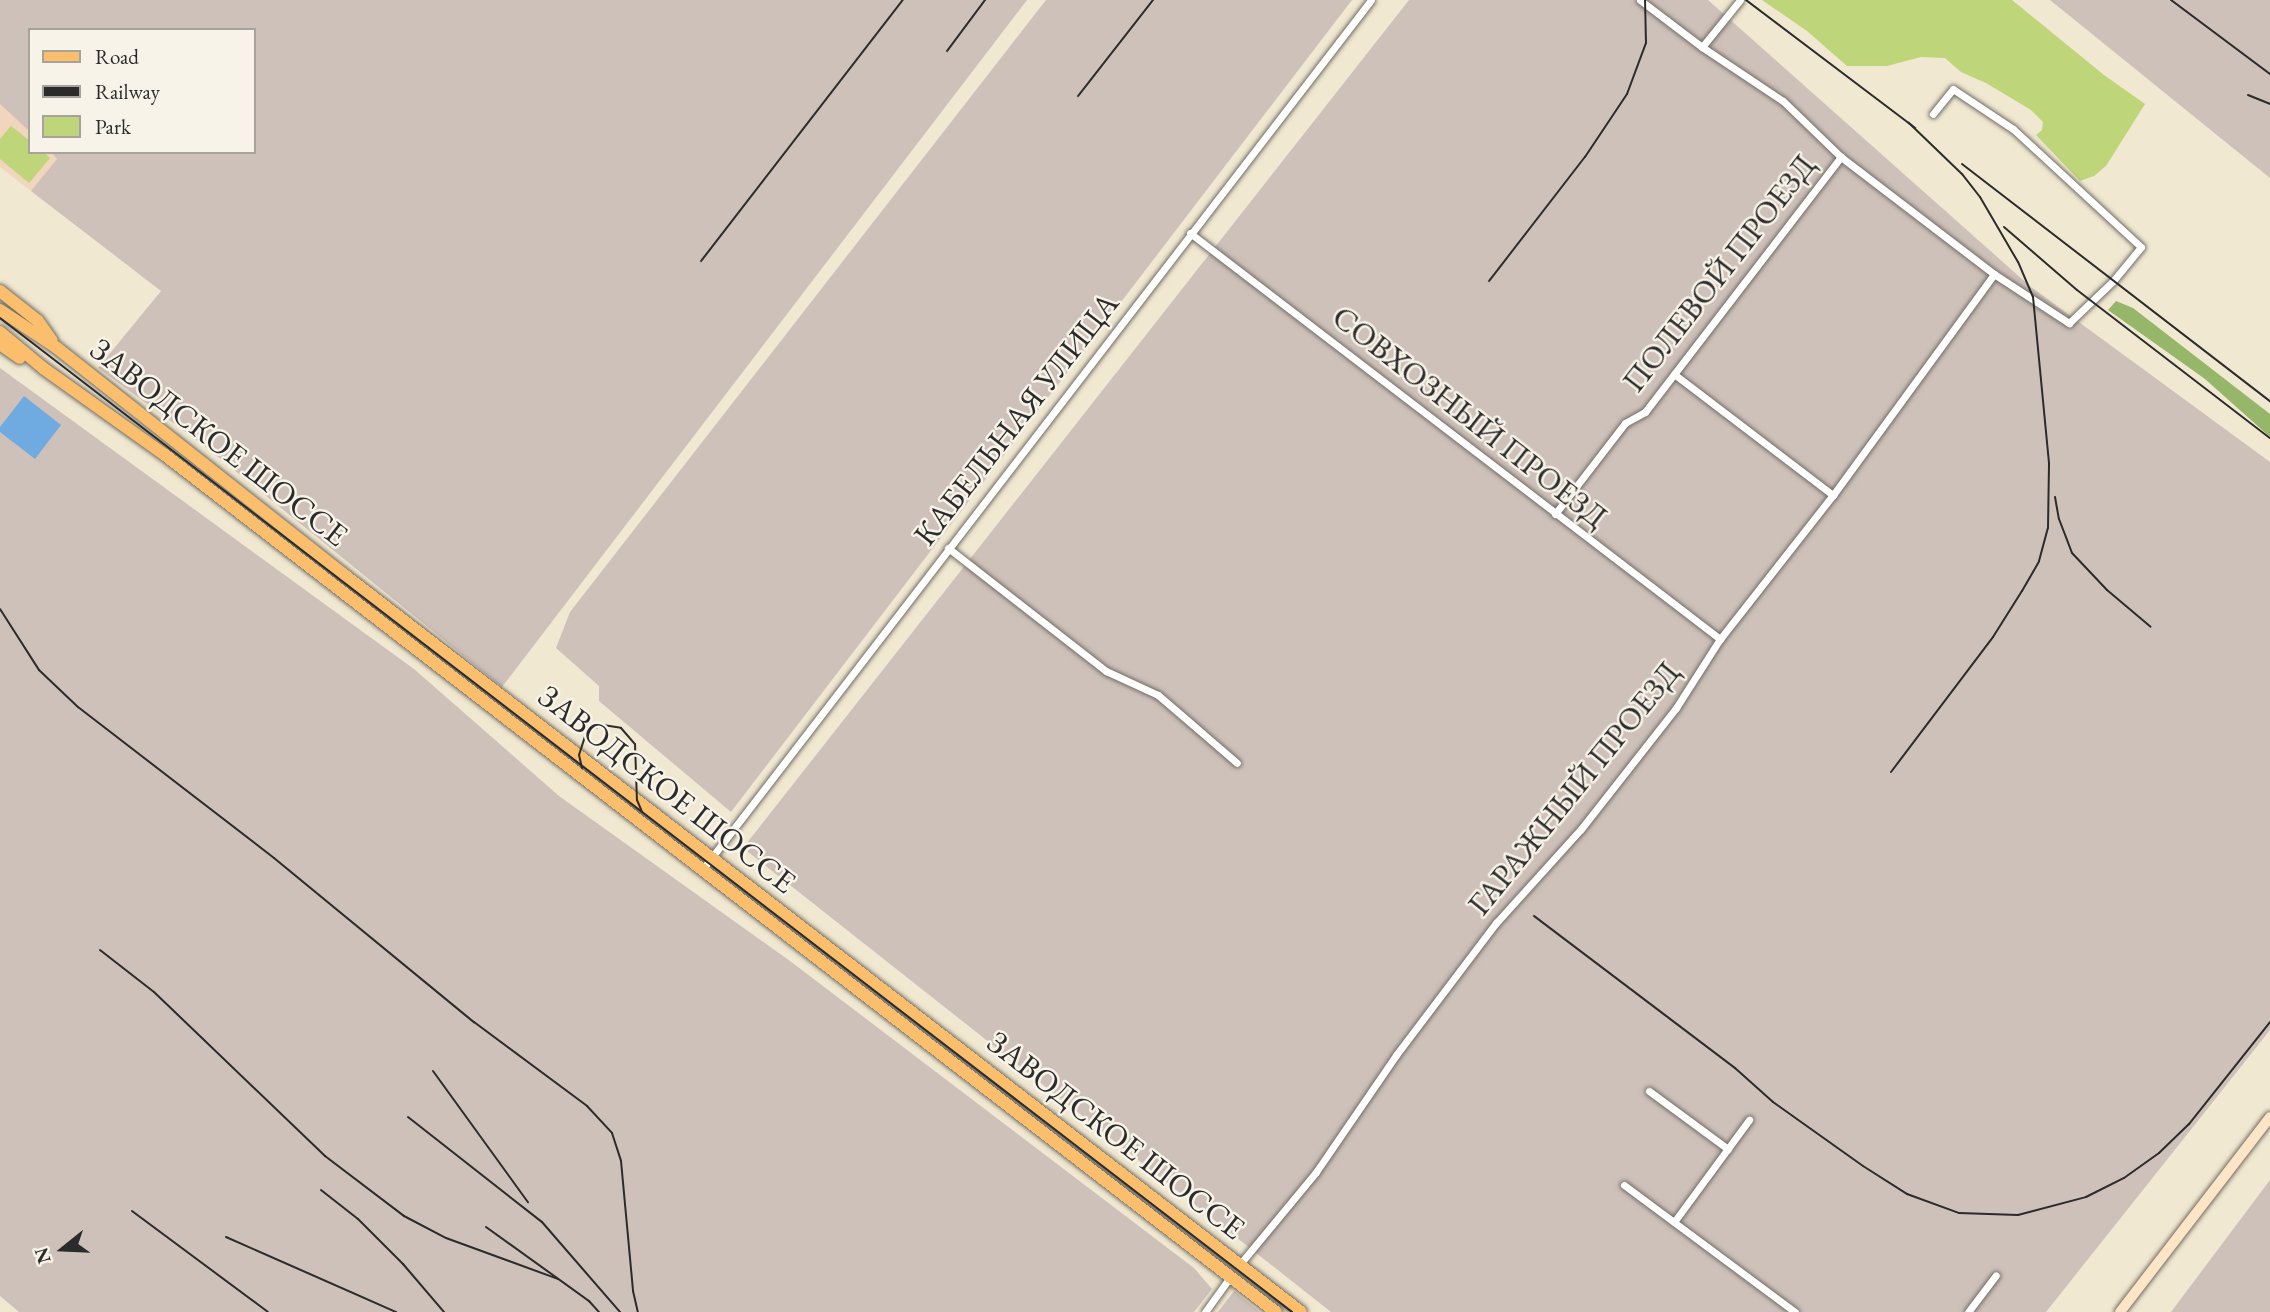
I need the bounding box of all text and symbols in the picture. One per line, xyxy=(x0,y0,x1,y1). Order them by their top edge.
legend xyxy=(28,28,256,154)
text: Road xyxy=(95,43,139,70)
text: Railway xyxy=(95,78,160,105)
text: Park xyxy=(95,113,131,140)
street label: ПОЛЕВОЙ ПРОЕЗД xyxy=(1614,146,1824,400)
street label: КАБЕЛЬНАЯ УЛИЦА xyxy=(905,285,1127,553)
street label: СОВХОЗНЫЙ ПРОЕЗД xyxy=(1325,298,1615,536)
street label: ЗАВОДСКОЕ ШОССЕ xyxy=(83,330,355,554)
street label: ГАРАЖНЫЙ ПРОЕЗД xyxy=(1460,653,1688,923)
street label: ЗАВОДСКОЕ ШОССЕ xyxy=(531,677,803,901)
street label: ЗАВОДСКОЕ ШОССЕ xyxy=(980,1023,1252,1247)
north arrow xyxy=(28,1214,98,1284)
text: N xyxy=(28,1244,57,1267)

